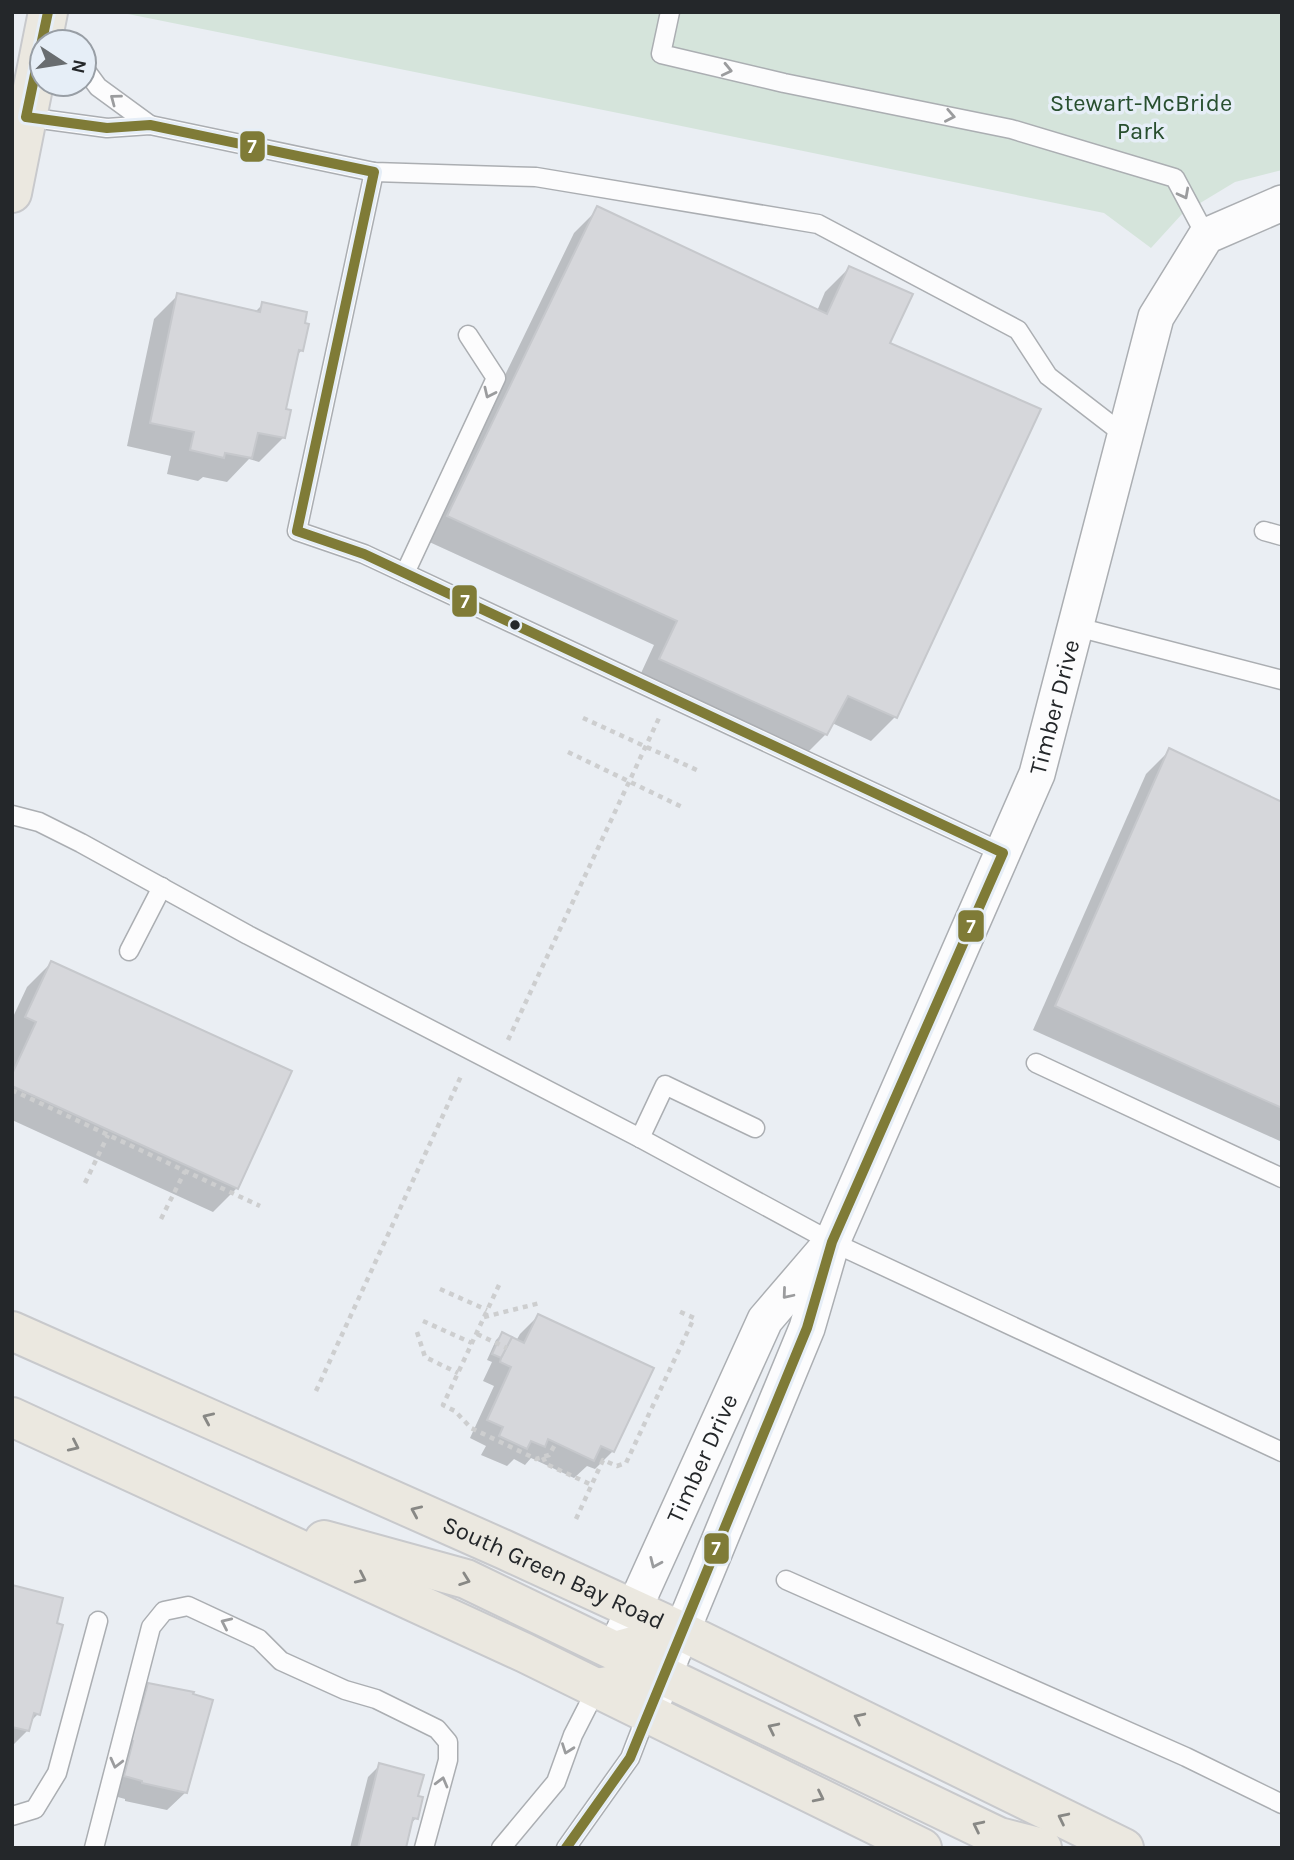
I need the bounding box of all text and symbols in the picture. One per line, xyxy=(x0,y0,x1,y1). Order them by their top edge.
north arrow xyxy=(28,28,98,98)
text: N xyxy=(66,57,91,75)
one-way arrow xyxy=(721,62,733,76)
park label: Stewart-McBride Park xyxy=(1050,89,1232,145)
one-way arrow xyxy=(110,95,122,107)
one-way arrow xyxy=(944,108,956,123)
line badge: 7 xyxy=(239,130,266,163)
text: 7 xyxy=(247,136,257,158)
one-way arrow xyxy=(1176,186,1189,199)
one-way arrow xyxy=(483,386,497,399)
line badge: 7 xyxy=(451,584,478,618)
text: 7 xyxy=(460,591,470,613)
unlabelled marker xyxy=(508,618,522,632)
street label: Timber Drive xyxy=(1023,637,1085,778)
line badge: 7 xyxy=(957,909,985,943)
text: 7 xyxy=(966,916,976,938)
one-way arrow xyxy=(783,1286,796,1299)
street label: Timber Drive xyxy=(661,1389,744,1527)
one-way arrow xyxy=(203,1412,215,1426)
one-way arrow xyxy=(67,1438,79,1452)
one-way arrow xyxy=(411,1505,423,1519)
street label: South Green Bay Road xyxy=(438,1510,669,1635)
line badge: 7 xyxy=(703,1532,730,1565)
text: 7 xyxy=(711,1538,721,1560)
one-way arrow xyxy=(649,1556,663,1569)
one-way arrow xyxy=(354,1570,367,1584)
one-way arrow xyxy=(458,1572,470,1586)
one-way arrow xyxy=(221,1618,233,1632)
one-way arrow xyxy=(854,1712,866,1726)
one-way arrow xyxy=(768,1722,780,1736)
one-way arrow xyxy=(562,1743,576,1755)
one-way arrow xyxy=(110,1757,124,1769)
one-way arrow xyxy=(434,1776,448,1788)
one-way arrow xyxy=(812,1789,824,1803)
one-way arrow xyxy=(1058,1812,1070,1826)
one-way arrow xyxy=(973,1821,985,1835)

